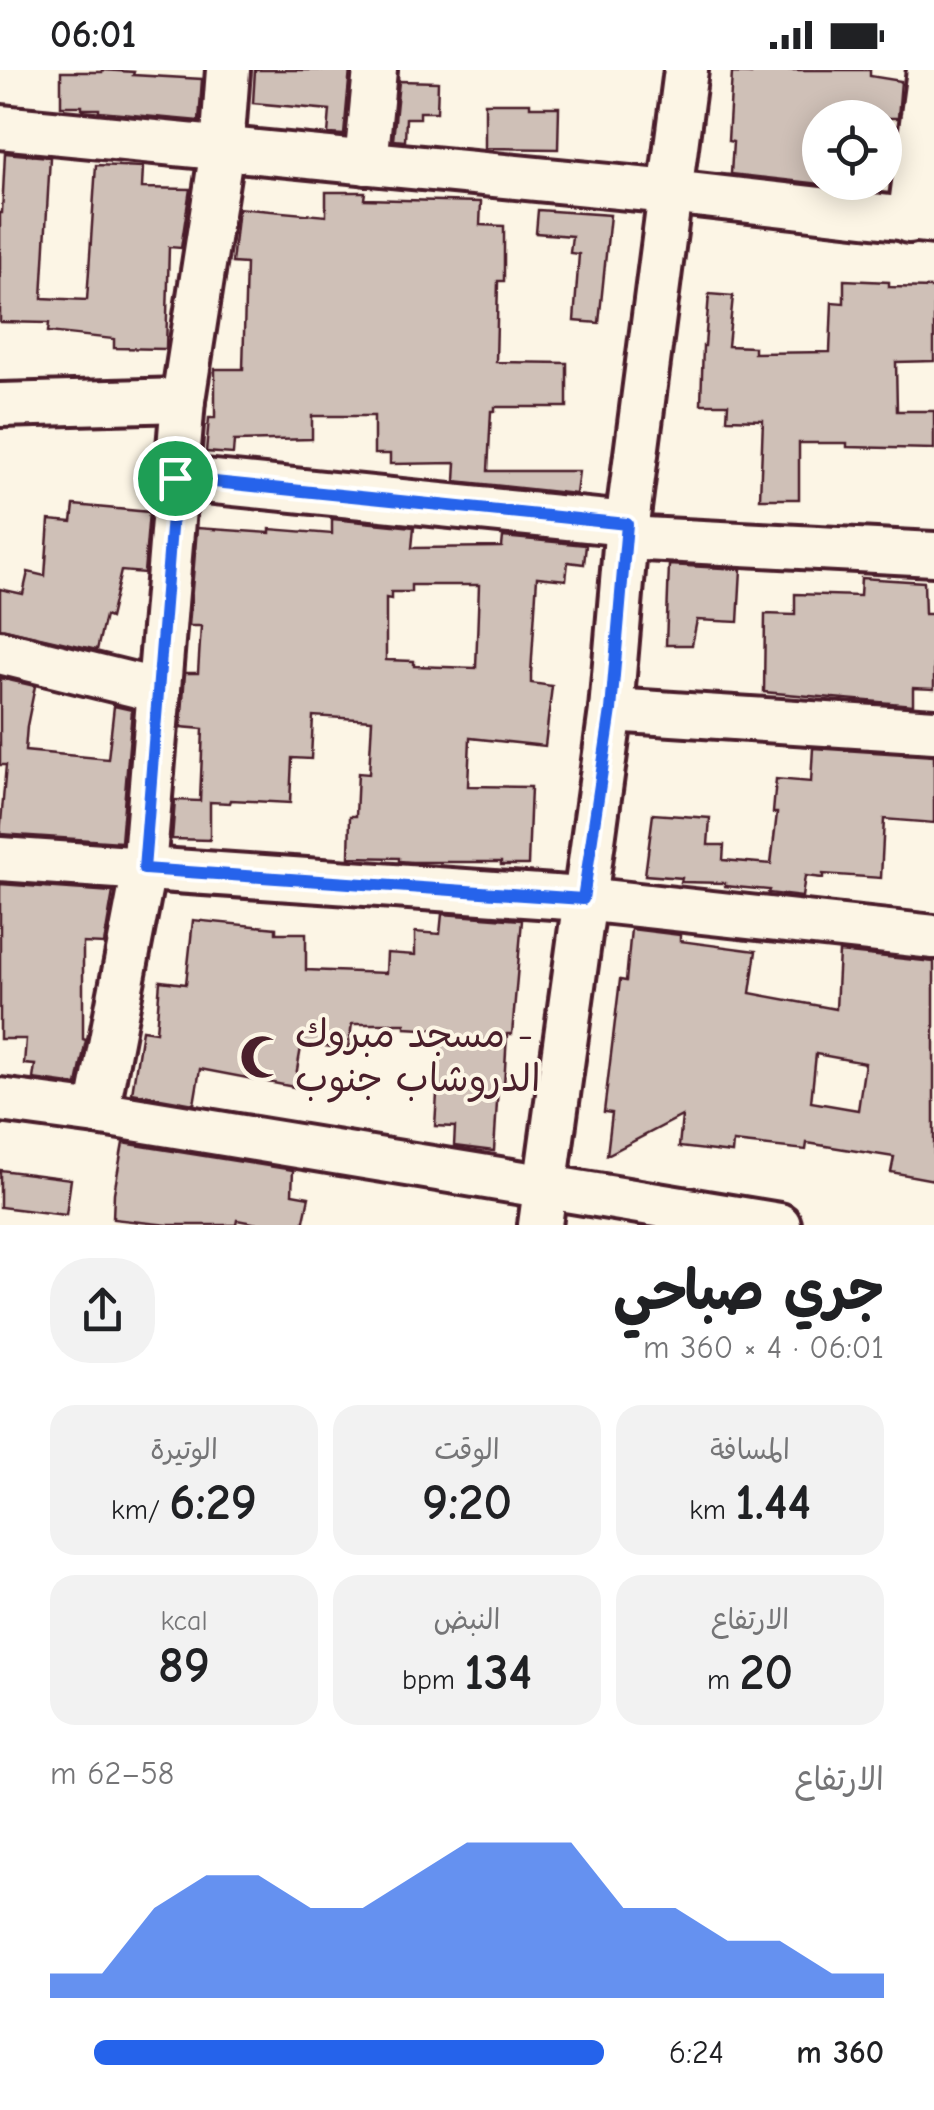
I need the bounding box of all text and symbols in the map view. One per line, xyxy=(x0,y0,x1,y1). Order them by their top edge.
text: 06:01 xyxy=(50,13,136,57)
map controls xyxy=(802,100,902,200)
button: locate xyxy=(802,100,902,200)
pin xyxy=(133,436,218,521)
icon: arrive xyxy=(148,451,203,506)
place label: مسجد مبروك - الدروشاب جنوب xyxy=(295,1013,540,1103)
mosque icon: مسجد مبروك - الدروشاب جنوب xyxy=(238,1033,286,1081)
button: share xyxy=(50,1258,155,1363)
text: جري صباحي xyxy=(613,1259,884,1323)
text: 06:01 · 4 × 360 m xyxy=(643,1329,884,1366)
text: الوتيرة xyxy=(150,1434,218,1466)
text: الوقت xyxy=(434,1434,500,1466)
text: المسافة xyxy=(710,1434,790,1466)
text: 6:29 xyxy=(169,1474,257,1532)
text: 9:20 xyxy=(422,1474,512,1532)
text: 1.44 xyxy=(735,1474,811,1532)
text: /km xyxy=(111,1494,169,1526)
text: km xyxy=(689,1494,735,1526)
text: النبض xyxy=(434,1604,500,1636)
text: الارتفاع xyxy=(711,1604,789,1636)
text: kcal xyxy=(160,1605,208,1637)
text: 89 xyxy=(158,1637,210,1695)
text: 134 xyxy=(464,1644,532,1702)
text: 20 xyxy=(740,1644,793,1702)
text: bpm xyxy=(402,1664,464,1696)
text: m xyxy=(707,1664,740,1696)
text: 58–62 m xyxy=(50,1755,174,1792)
text: الارتفاع xyxy=(794,1761,884,1798)
text: 6:24 xyxy=(669,2034,724,2071)
text: 360 m xyxy=(796,2034,884,2071)

